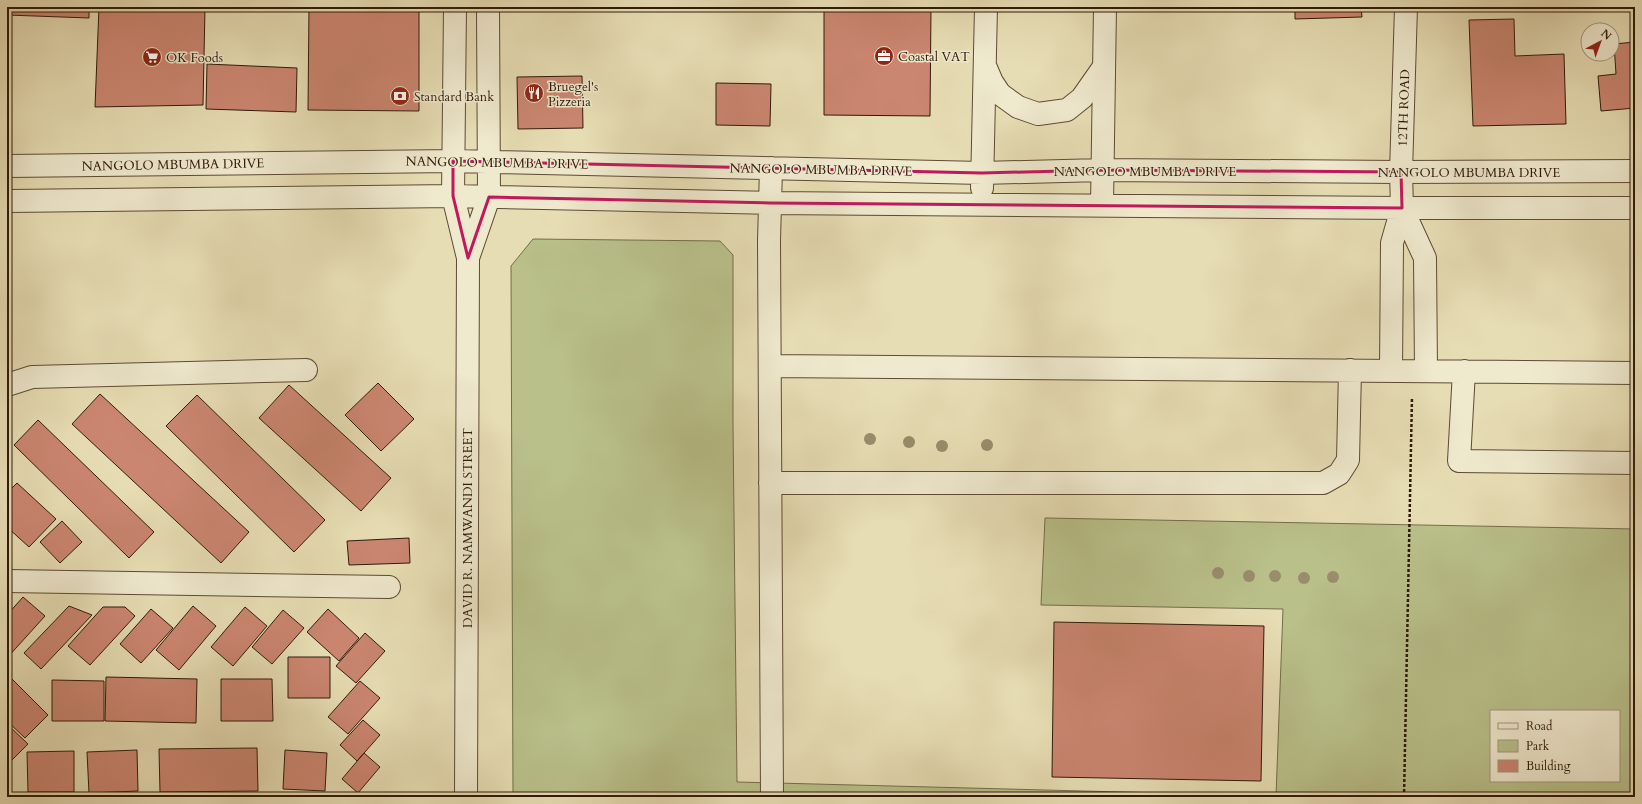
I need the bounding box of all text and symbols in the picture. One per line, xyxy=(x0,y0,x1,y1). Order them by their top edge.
north arrow xyxy=(1580,22,1620,62)
text: N xyxy=(1598,26,1615,44)
office icon: Coastal VAT xyxy=(873,45,895,67)
supermarket icon: OK Foods xyxy=(141,46,163,68)
place label: Coastal VAT xyxy=(898,48,970,66)
place label: OK Foods xyxy=(166,49,223,67)
street label: 12TH ROAD xyxy=(1394,69,1414,147)
place label: Bruegel's Pizzeria xyxy=(548,78,598,111)
restaurant icon: Bruegel's Pizzeria xyxy=(523,82,545,104)
bank icon: Standard Bank xyxy=(389,85,411,107)
place label: Standard Bank xyxy=(414,88,494,106)
street label: NANGOLO MBUMBA DRIVE xyxy=(406,152,588,174)
street label: NANGOLO MBUMBA DRIVE xyxy=(82,154,264,176)
street label: NANGOLO MBUMBA DRIVE xyxy=(730,159,912,181)
street label: NANGOLO MBUMBA DRIVE xyxy=(1054,163,1236,181)
street label: NANGOLO MBUMBA DRIVE xyxy=(1378,164,1560,182)
street label: DAVID R. NAMWANDI STREET xyxy=(459,428,477,628)
legend xyxy=(1490,710,1620,782)
text: Road xyxy=(1526,718,1553,734)
text: Park xyxy=(1526,738,1550,754)
text: Building xyxy=(1526,758,1571,774)

